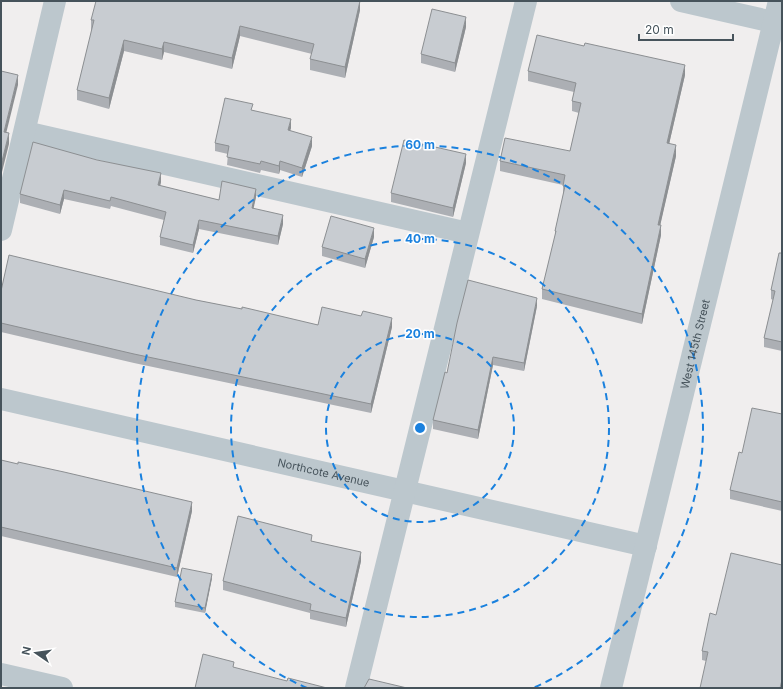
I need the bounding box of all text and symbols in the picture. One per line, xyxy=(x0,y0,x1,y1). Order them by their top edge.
scale bar xyxy=(639,16,733,42)
text: 20 m xyxy=(645,22,674,37)
text: 60 m xyxy=(405,137,435,152)
text: 40 m xyxy=(405,231,435,246)
street label: West 145th Street xyxy=(677,297,713,390)
text: 20 m xyxy=(405,326,435,341)
centre of rings xyxy=(413,421,427,435)
street label: Northcote Avenue xyxy=(276,455,371,490)
north arrow xyxy=(16,633,56,673)
text: N xyxy=(18,645,34,656)

